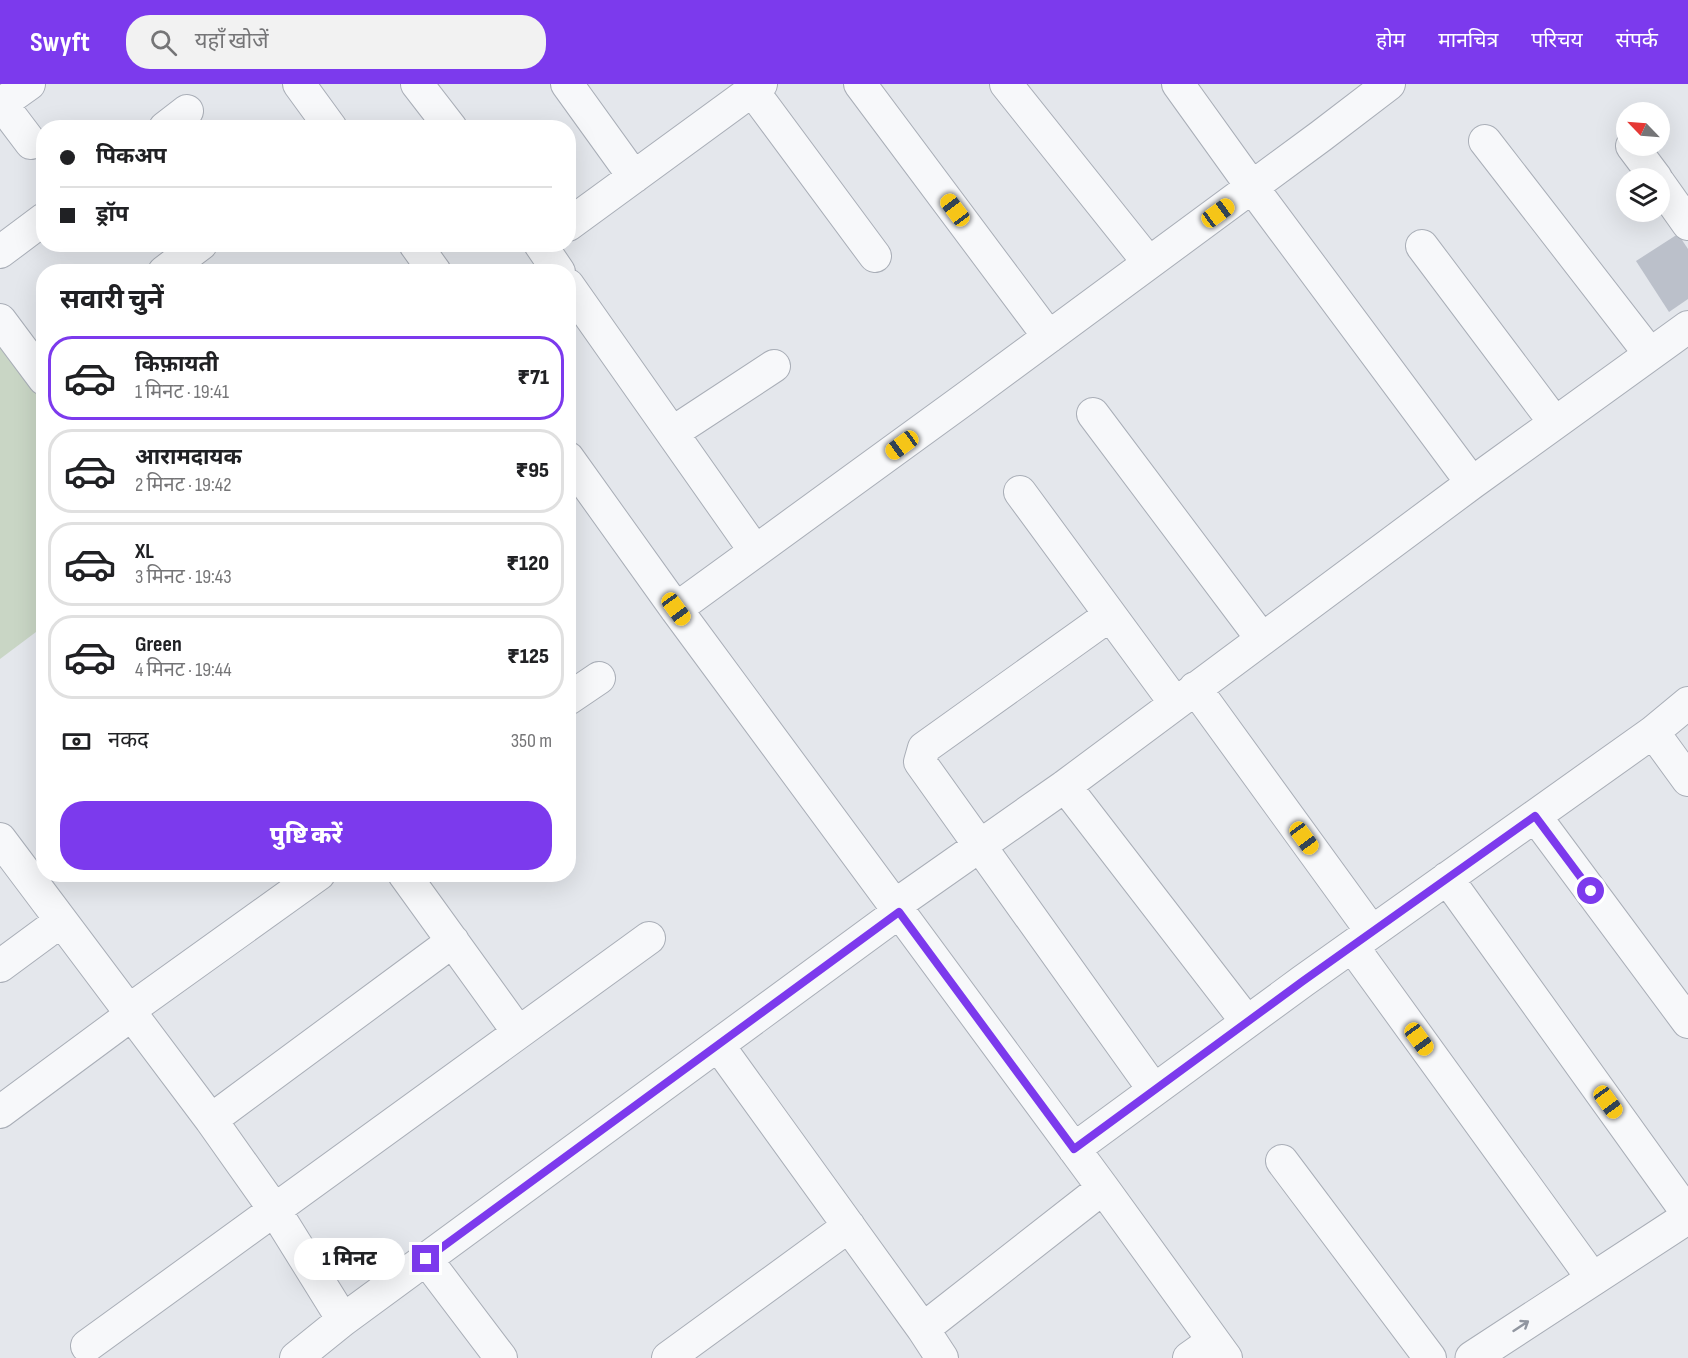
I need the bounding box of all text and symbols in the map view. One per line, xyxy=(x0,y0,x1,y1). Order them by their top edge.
search box xyxy=(126,15,546,69)
text: Swyft xyxy=(30,26,90,59)
icon: search xyxy=(147,26,180,59)
text: यहाँ खोजें xyxy=(195,28,269,55)
text: होम xyxy=(1376,28,1405,53)
text: मानचित्र xyxy=(1438,28,1498,53)
text: परिचय xyxy=(1531,28,1583,53)
text: संपर्क xyxy=(1616,28,1658,53)
north arrow xyxy=(1616,102,1670,156)
map controls xyxy=(1616,102,1670,222)
text: पिकअप xyxy=(96,143,167,170)
button: layers xyxy=(1616,168,1670,222)
car xyxy=(937,190,973,230)
car xyxy=(1198,195,1238,231)
text: ड्रॉप xyxy=(96,201,129,228)
text: सवारी चुनें xyxy=(60,284,164,316)
icon: car xyxy=(63,351,117,405)
text: किफ़ायती xyxy=(135,351,219,378)
text: ₹71 xyxy=(517,364,549,391)
text: 1 मिनट · 19:41 xyxy=(135,380,229,404)
car xyxy=(882,427,922,463)
icon: car xyxy=(63,444,117,498)
text: आरामदायक xyxy=(135,444,242,471)
text: ₹95 xyxy=(516,457,549,484)
text: 2 मिनट · 19:42 xyxy=(135,473,231,497)
icon: car xyxy=(63,537,117,591)
text: XL xyxy=(135,538,154,565)
text: ₹120 xyxy=(506,550,549,577)
text: 3 मिनट · 19:43 xyxy=(135,565,232,589)
car xyxy=(658,589,694,629)
icon: car xyxy=(63,630,117,684)
text: Green xyxy=(135,631,182,658)
text: ₹125 xyxy=(507,643,549,670)
text: 4 मिनट · 19:44 xyxy=(135,658,232,682)
icon: cash xyxy=(60,725,93,758)
text: नकद xyxy=(108,727,149,754)
text: 350 m xyxy=(511,729,552,753)
button: पुष्टि करें xyxy=(60,801,552,870)
car xyxy=(1286,818,1322,858)
route start xyxy=(1577,877,1604,904)
car xyxy=(1401,1019,1437,1059)
car xyxy=(1590,1082,1626,1122)
callout: 1 मिनट xyxy=(294,1238,405,1280)
route end xyxy=(412,1245,439,1272)
text: 1 मिनट xyxy=(322,1247,377,1271)
one-way arrow xyxy=(1512,1320,1529,1332)

